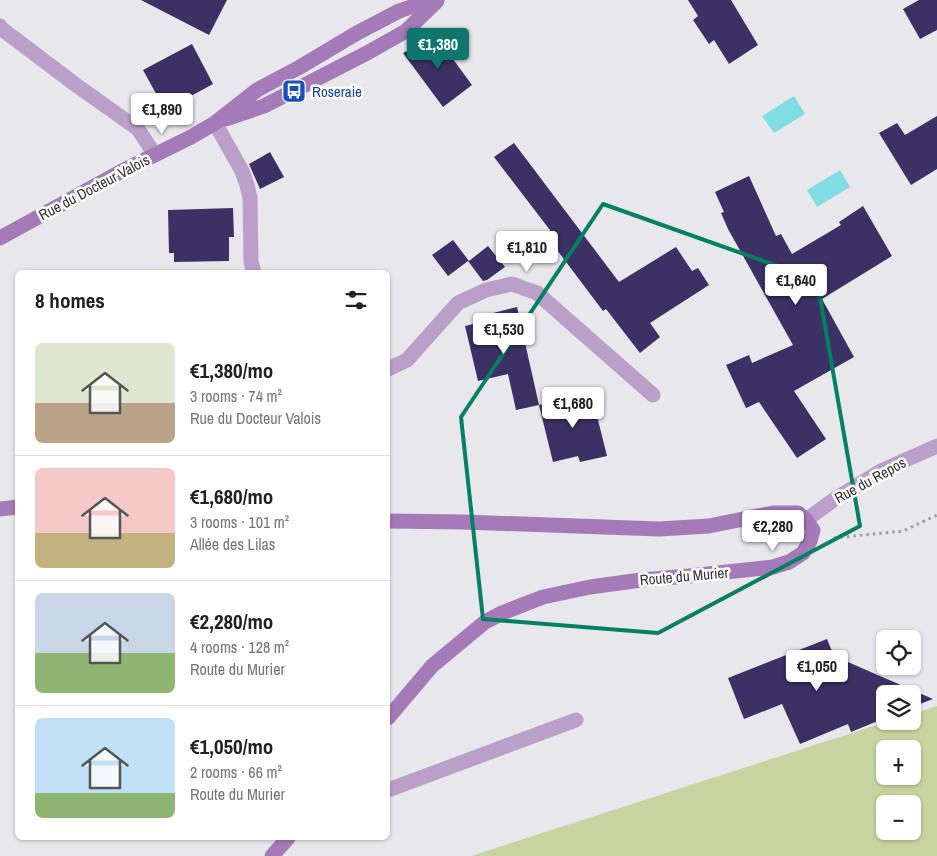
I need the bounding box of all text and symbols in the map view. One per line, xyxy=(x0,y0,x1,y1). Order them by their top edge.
pin: €1,380 xyxy=(397,28,479,70)
text: €1,380 xyxy=(418,33,458,55)
bus stop icon: Roseraie xyxy=(281,78,307,104)
place label: Roseraie xyxy=(312,81,362,102)
pin: €1,890 xyxy=(121,92,203,135)
text: €1,890 xyxy=(142,98,182,120)
street label: Rue du Docteur Valois xyxy=(35,149,153,225)
pin: €1,810 xyxy=(486,230,568,273)
text: €1,810 xyxy=(507,236,547,258)
pin: €1,640 xyxy=(755,264,837,306)
text: €1,640 xyxy=(776,269,816,291)
text: 8 homes xyxy=(35,286,105,315)
icon: filters xyxy=(342,286,370,314)
pin: €1,530 xyxy=(463,312,545,355)
text: €1,530 xyxy=(484,318,524,340)
text: €1,380/mo xyxy=(190,356,273,385)
icon: home xyxy=(75,363,135,423)
text: 3 rooms · 74 m² xyxy=(190,385,282,407)
pin: €1,680 xyxy=(532,386,614,429)
text: €1,680 xyxy=(553,392,593,414)
text: Rue du Docteur Valois xyxy=(190,407,321,429)
street label: Rue du Repos xyxy=(831,452,909,508)
text: €1,680/mo xyxy=(190,482,273,511)
icon: home xyxy=(75,488,135,548)
pin: €2,280 xyxy=(732,510,814,552)
text: 3 rooms · 101 m² xyxy=(190,511,289,533)
text: €2,280 xyxy=(753,515,793,537)
text: Allée des Lilas xyxy=(190,533,275,555)
street label: Route du Murier xyxy=(639,562,729,590)
text: €2,280/mo xyxy=(190,607,273,636)
icon: home xyxy=(75,613,135,673)
map controls xyxy=(876,630,921,840)
button: locate xyxy=(876,630,921,675)
text: 4 rooms · 128 m² xyxy=(190,636,289,658)
pin: €1,050 xyxy=(776,650,858,692)
text: €1,050 xyxy=(797,655,837,677)
text: Route du Murier xyxy=(190,658,285,680)
button: layers xyxy=(876,685,921,730)
text: €1,050/mo xyxy=(190,732,273,761)
icon: home xyxy=(75,738,135,798)
button: + xyxy=(876,740,921,785)
text: 2 rooms · 66 m² xyxy=(190,761,282,783)
text: Route du Murier xyxy=(190,783,285,805)
button: − xyxy=(876,795,921,840)

